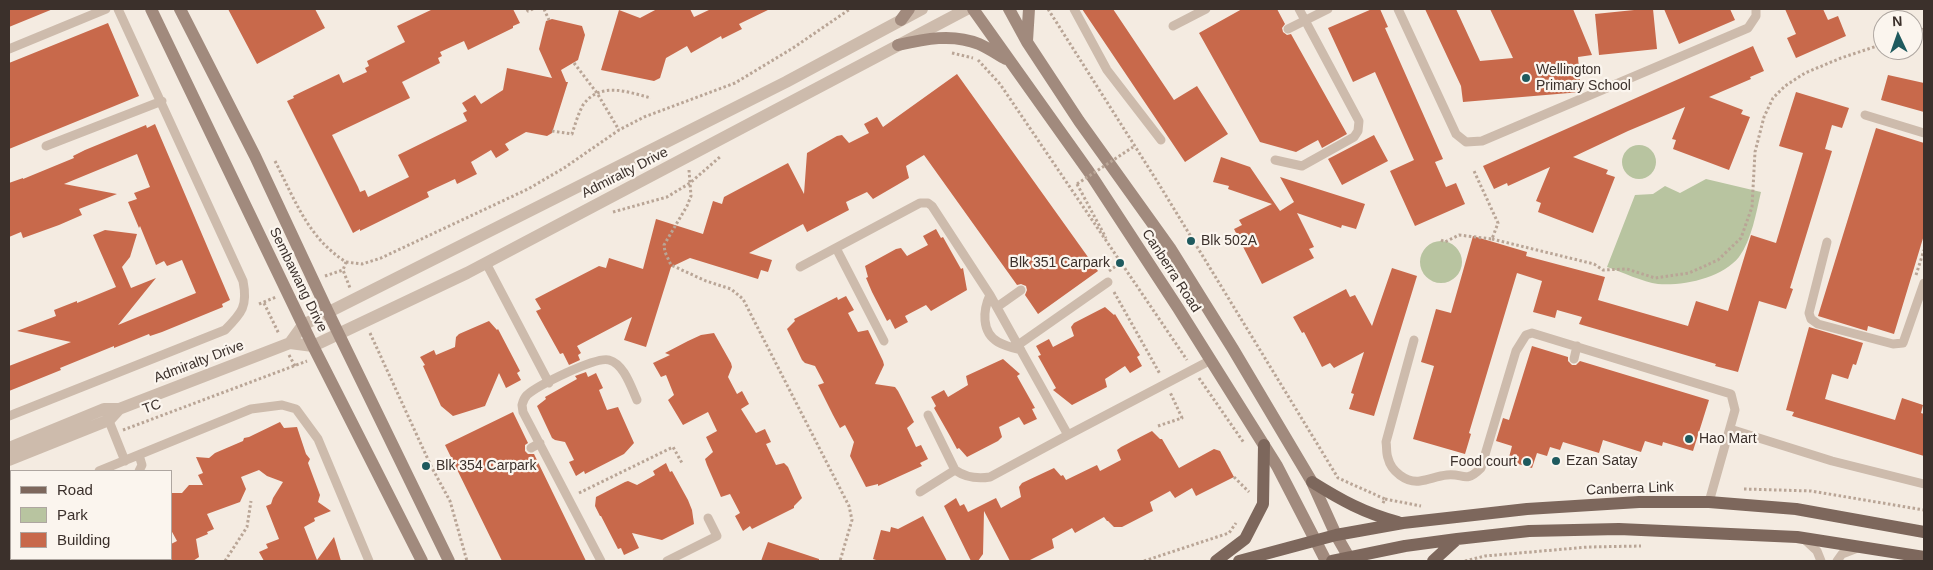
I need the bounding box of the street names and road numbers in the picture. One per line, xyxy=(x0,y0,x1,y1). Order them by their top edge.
street label: Admiralty Drive xyxy=(579,144,671,202)
street label: Sembawang Drive xyxy=(265,225,331,335)
street label: Canberra Road xyxy=(1138,226,1204,316)
street label: Admiralty Drive xyxy=(152,337,246,387)
street label: TC xyxy=(140,396,164,418)
street label: Canberra Link xyxy=(1586,479,1674,499)

